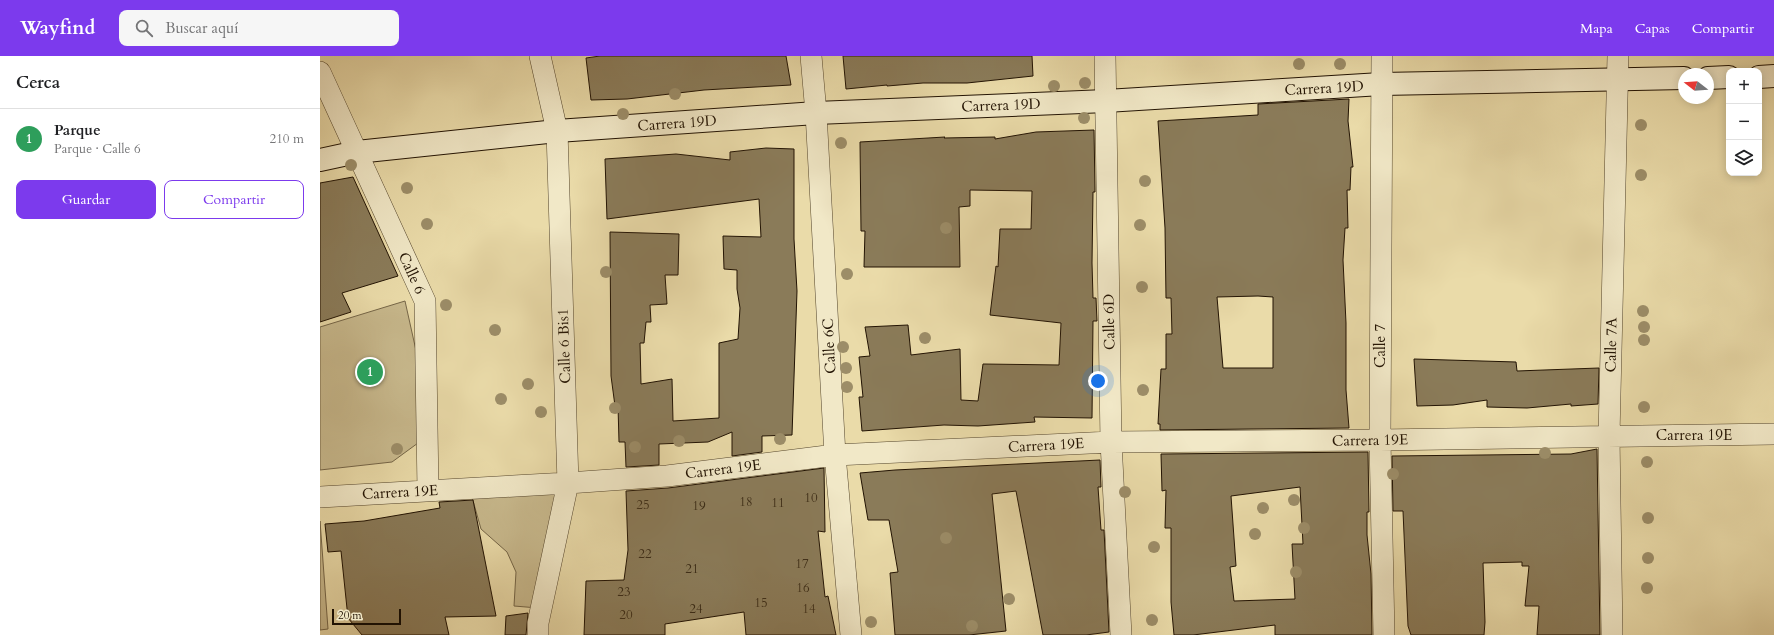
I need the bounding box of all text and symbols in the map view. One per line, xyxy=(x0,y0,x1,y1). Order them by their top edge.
search box xyxy=(119,10,399,46)
text: Wayfind xyxy=(20,15,95,41)
icon: search xyxy=(133,17,155,39)
text: Buscar aquí xyxy=(165,18,238,38)
text: Mapa xyxy=(1580,19,1613,38)
text: Capas xyxy=(1635,19,1670,38)
text: Compartir xyxy=(1692,19,1754,38)
north arrow xyxy=(1678,68,1714,104)
map controls xyxy=(1726,68,1762,176)
button: + xyxy=(1726,68,1762,104)
text: Cerca xyxy=(16,71,60,94)
street label: Carrera 19D xyxy=(1284,76,1364,100)
street label: Carrera 19D xyxy=(961,94,1041,116)
button: − xyxy=(1726,104,1762,140)
street label: Carrera 19D xyxy=(637,110,717,136)
text: Parque xyxy=(54,120,101,140)
text: 1 xyxy=(26,130,32,148)
text: 210 m xyxy=(270,130,304,148)
text: Parque · Calle 6 xyxy=(54,140,141,158)
button: layers xyxy=(1726,140,1762,176)
button: Guardar xyxy=(16,180,156,219)
button: Compartir xyxy=(164,180,304,219)
street label: Calle 6 xyxy=(394,249,431,297)
street label: Calle 6D xyxy=(1099,294,1119,350)
street label: Calle 6 Bis1 xyxy=(553,308,575,384)
street label: Calle 7A xyxy=(1601,317,1621,373)
street label: Calle 6C xyxy=(818,318,840,374)
street label: Calle 7 xyxy=(1370,324,1390,368)
pin: 1 xyxy=(357,357,383,387)
your location xyxy=(1088,371,1108,391)
street label: Carrera 19E xyxy=(1656,425,1732,445)
street label: Carrera 19E xyxy=(1332,429,1408,451)
street label: Carrera 19E xyxy=(1007,433,1085,457)
street label: Carrera 19E xyxy=(684,454,762,484)
street label: Carrera 19E xyxy=(361,480,439,504)
house number: 10 xyxy=(804,489,818,507)
house number: 18 xyxy=(739,493,753,511)
house number: 11 xyxy=(771,494,785,512)
house number: 25 xyxy=(636,496,650,514)
house number: 19 xyxy=(692,497,706,515)
house number: 22 xyxy=(638,545,652,563)
house number: 17 xyxy=(795,555,809,573)
house number: 21 xyxy=(685,560,699,578)
house number: 16 xyxy=(796,579,810,597)
house number: 23 xyxy=(617,583,631,601)
house number: 15 xyxy=(754,594,768,612)
house number: 24 xyxy=(689,600,703,618)
house number: 14 xyxy=(802,600,816,618)
house number: 20 xyxy=(619,606,633,624)
scale bar xyxy=(332,607,401,626)
text: 20 m xyxy=(338,608,362,623)

